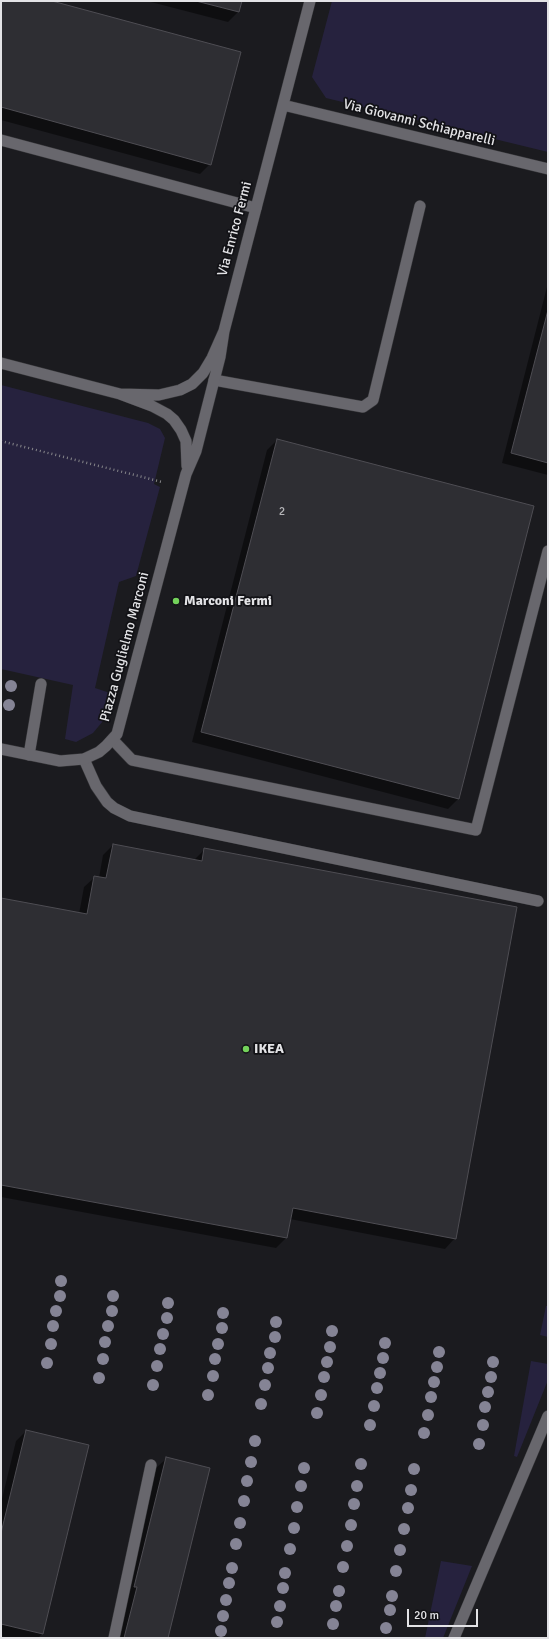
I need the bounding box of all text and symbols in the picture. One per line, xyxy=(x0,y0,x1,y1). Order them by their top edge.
street label: Via Giovanni Schiapparelli xyxy=(341,96,497,150)
street label: Via Enrico Fermi xyxy=(214,180,256,278)
house number: 2 xyxy=(279,505,285,519)
street label: Piazza Guglielmo Marconi xyxy=(97,570,153,724)
place label: Marconi Fermi xyxy=(184,593,272,609)
marker: Marconi Fermi xyxy=(171,596,181,606)
place label: IKEA xyxy=(254,1041,284,1057)
marker: IKEA xyxy=(241,1044,251,1054)
scale bar xyxy=(409,1601,480,1627)
text: 20 m xyxy=(414,1608,439,1623)

